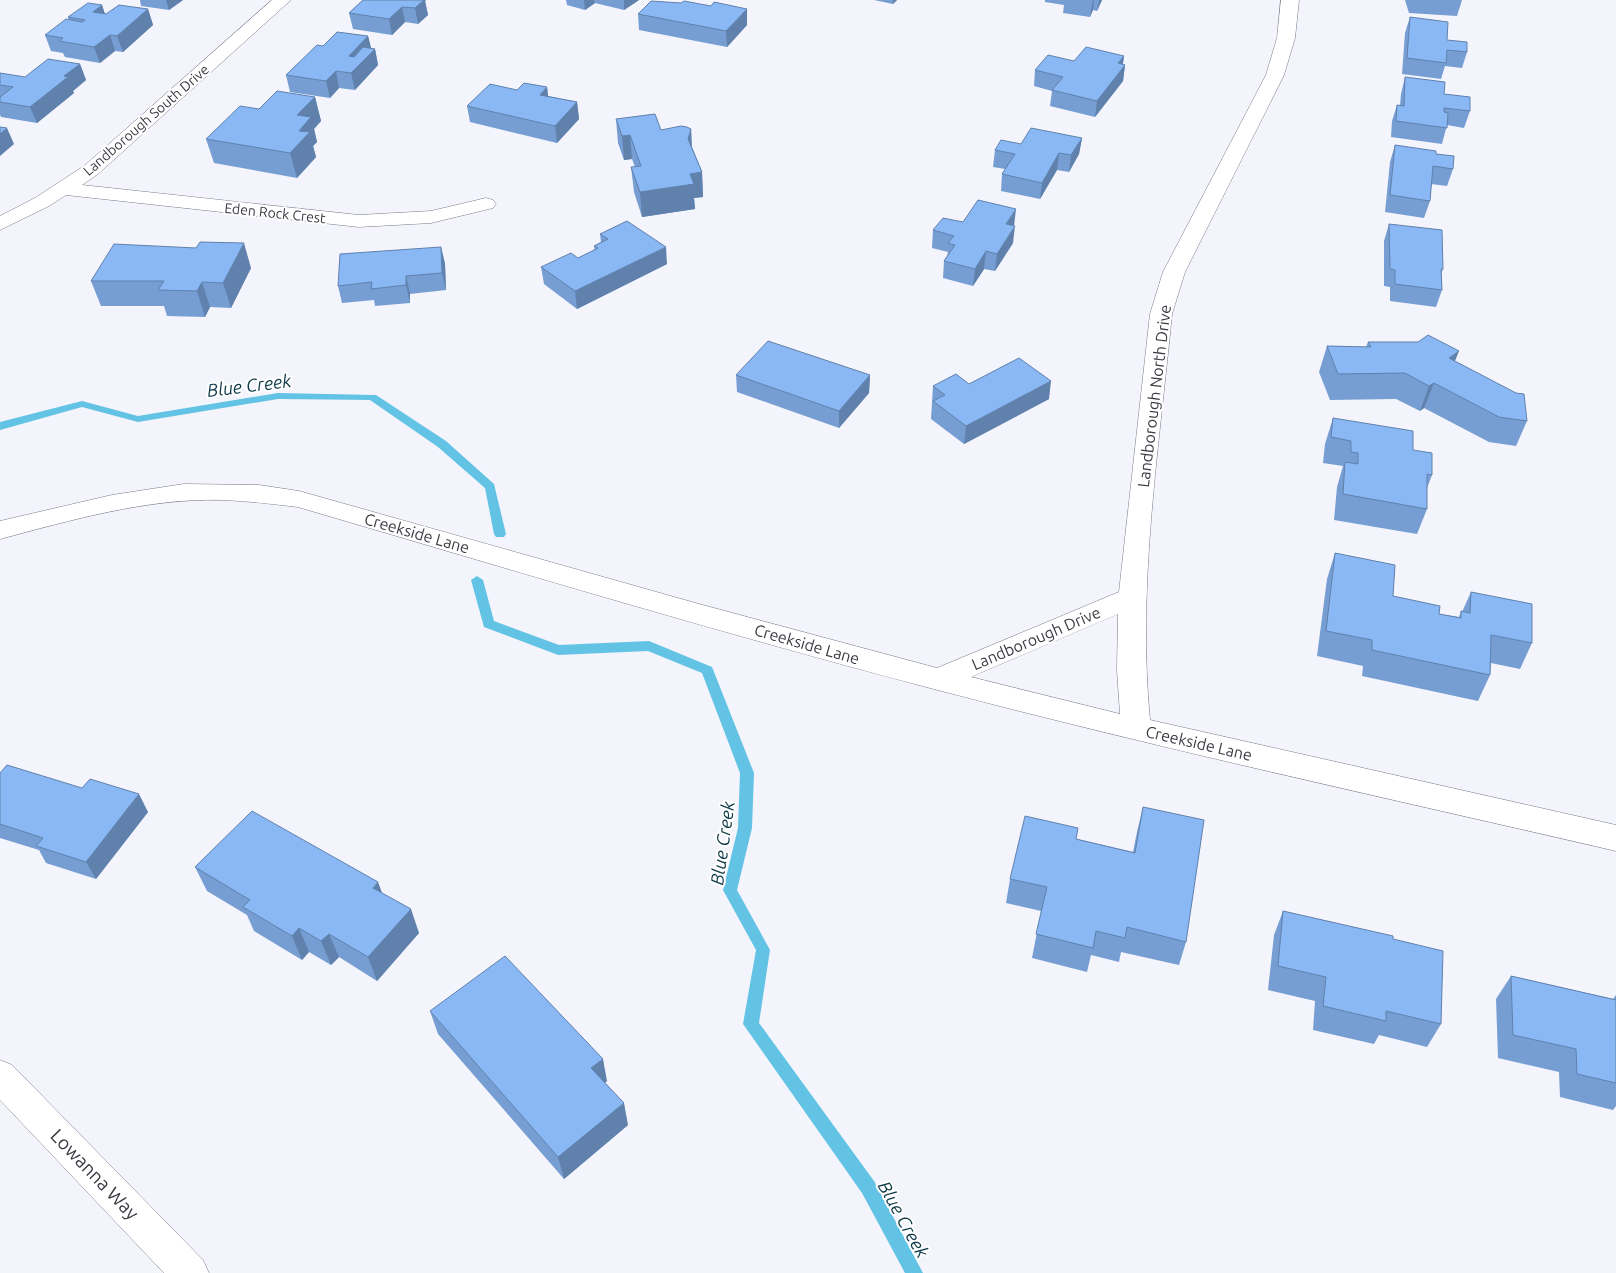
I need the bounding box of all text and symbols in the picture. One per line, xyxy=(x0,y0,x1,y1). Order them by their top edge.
street label: Landborough South Drive xyxy=(80,61,212,179)
street label: Eden Rock Crest xyxy=(224,200,327,226)
street label: Landborough North Drive xyxy=(1134,304,1174,488)
water label: Blue Creek xyxy=(206,370,293,400)
street label: Creekside Lane xyxy=(362,509,472,557)
street label: Landborough Drive xyxy=(969,603,1103,673)
street label: Creekside Lane xyxy=(752,620,862,668)
street label: Creekside Lane xyxy=(1144,722,1254,764)
water label: Blue Creek xyxy=(706,799,738,886)
street label: Lowanna Way xyxy=(46,1124,144,1224)
water label: Blue Creek xyxy=(875,1177,934,1262)

